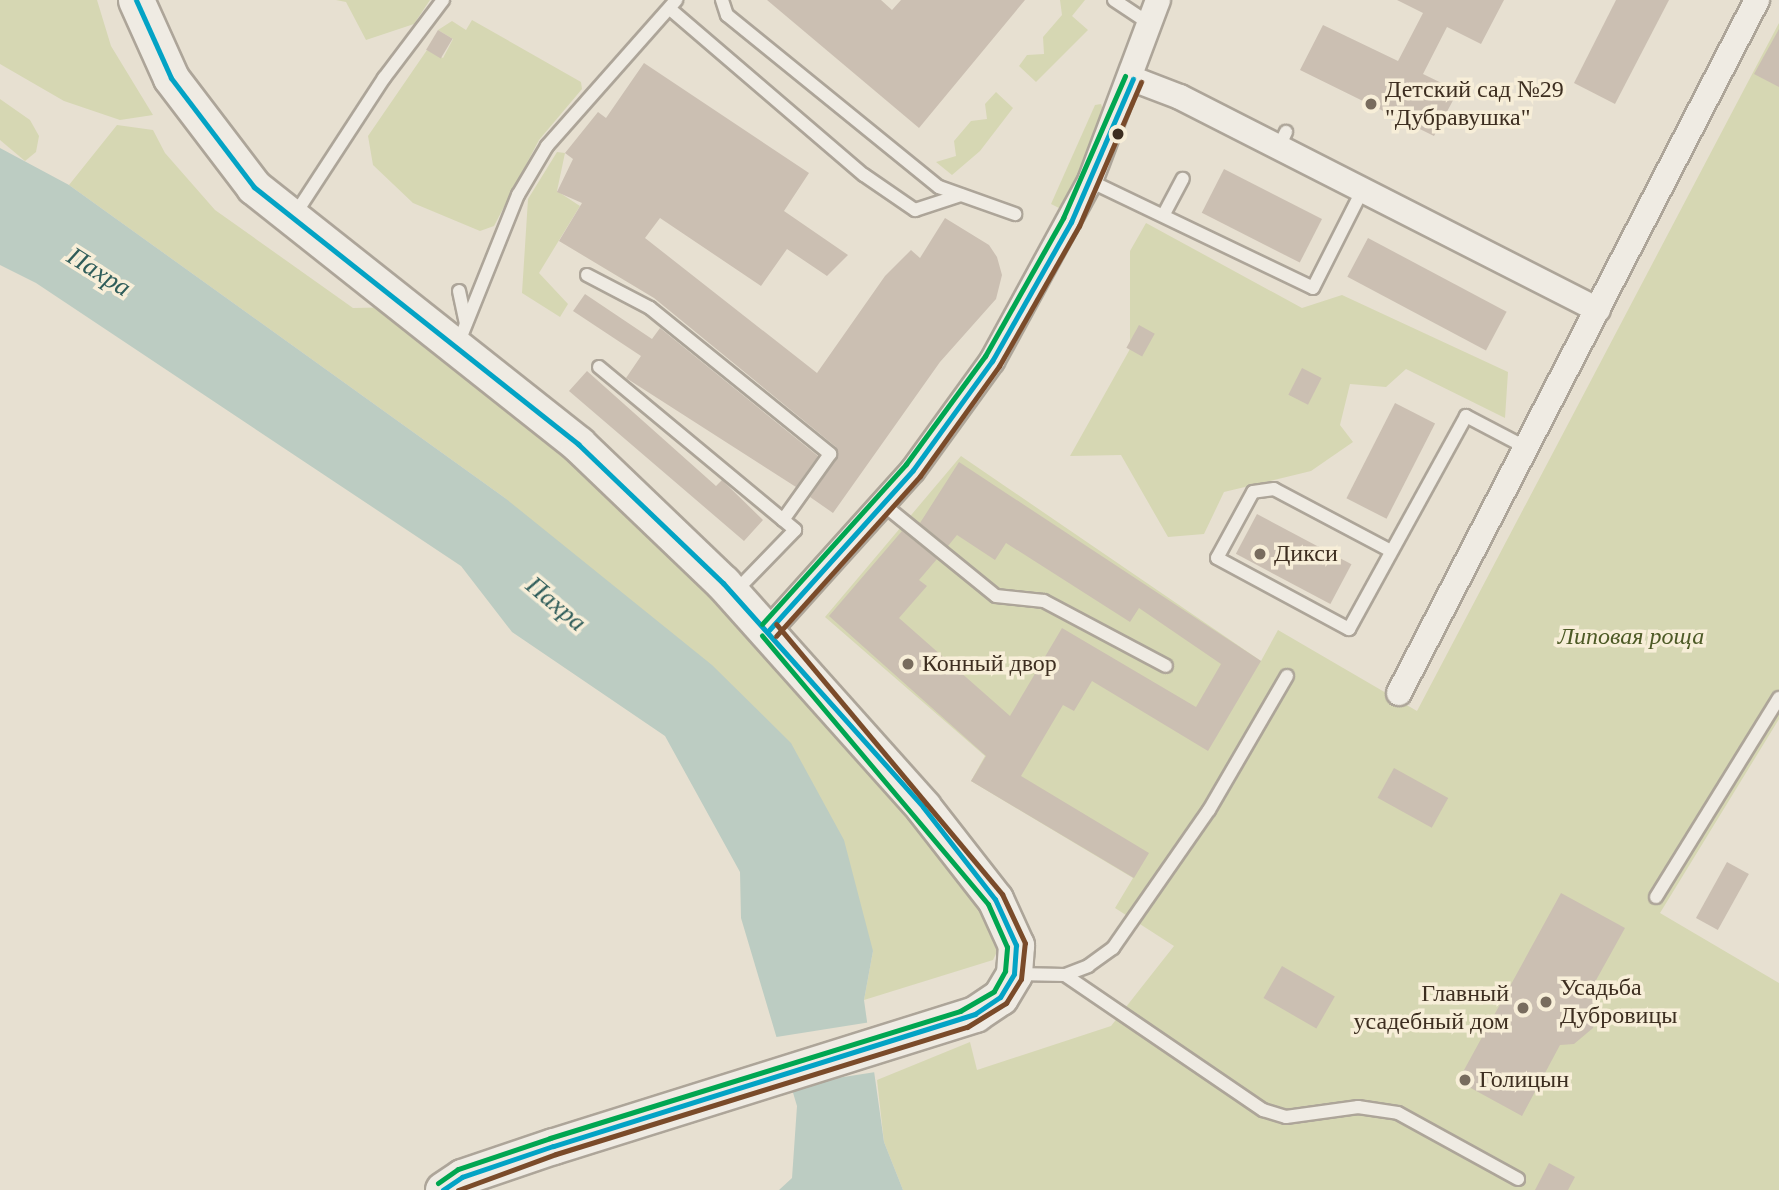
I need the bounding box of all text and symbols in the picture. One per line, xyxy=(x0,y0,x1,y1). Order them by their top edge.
place label: Детский сад №29 "Дубравушка" xyxy=(1385,76,1564,132)
marker: Детский сад №29 "Дубравушка" xyxy=(1363,96,1379,112)
unlabelled marker xyxy=(1111,127,1125,141)
water label: Пахра xyxy=(61,240,137,304)
place label: Дикси xyxy=(1274,540,1338,568)
marker: Дикси xyxy=(1252,546,1268,562)
water label: Пахра xyxy=(519,570,593,638)
park label: Липовая роща xyxy=(1558,623,1704,651)
place label: Конный двор xyxy=(922,650,1057,678)
marker: Конный двор xyxy=(900,656,916,672)
place label: Усадьба Дубровицы xyxy=(1560,974,1677,1030)
place label: Главный усадебный дом xyxy=(1354,980,1509,1036)
marker: Усадьба Дубровицы xyxy=(1538,994,1554,1010)
marker: Главный усадебный дом xyxy=(1515,1000,1531,1016)
place label: Голицын xyxy=(1479,1066,1569,1094)
marker: Голицын xyxy=(1457,1072,1473,1088)

